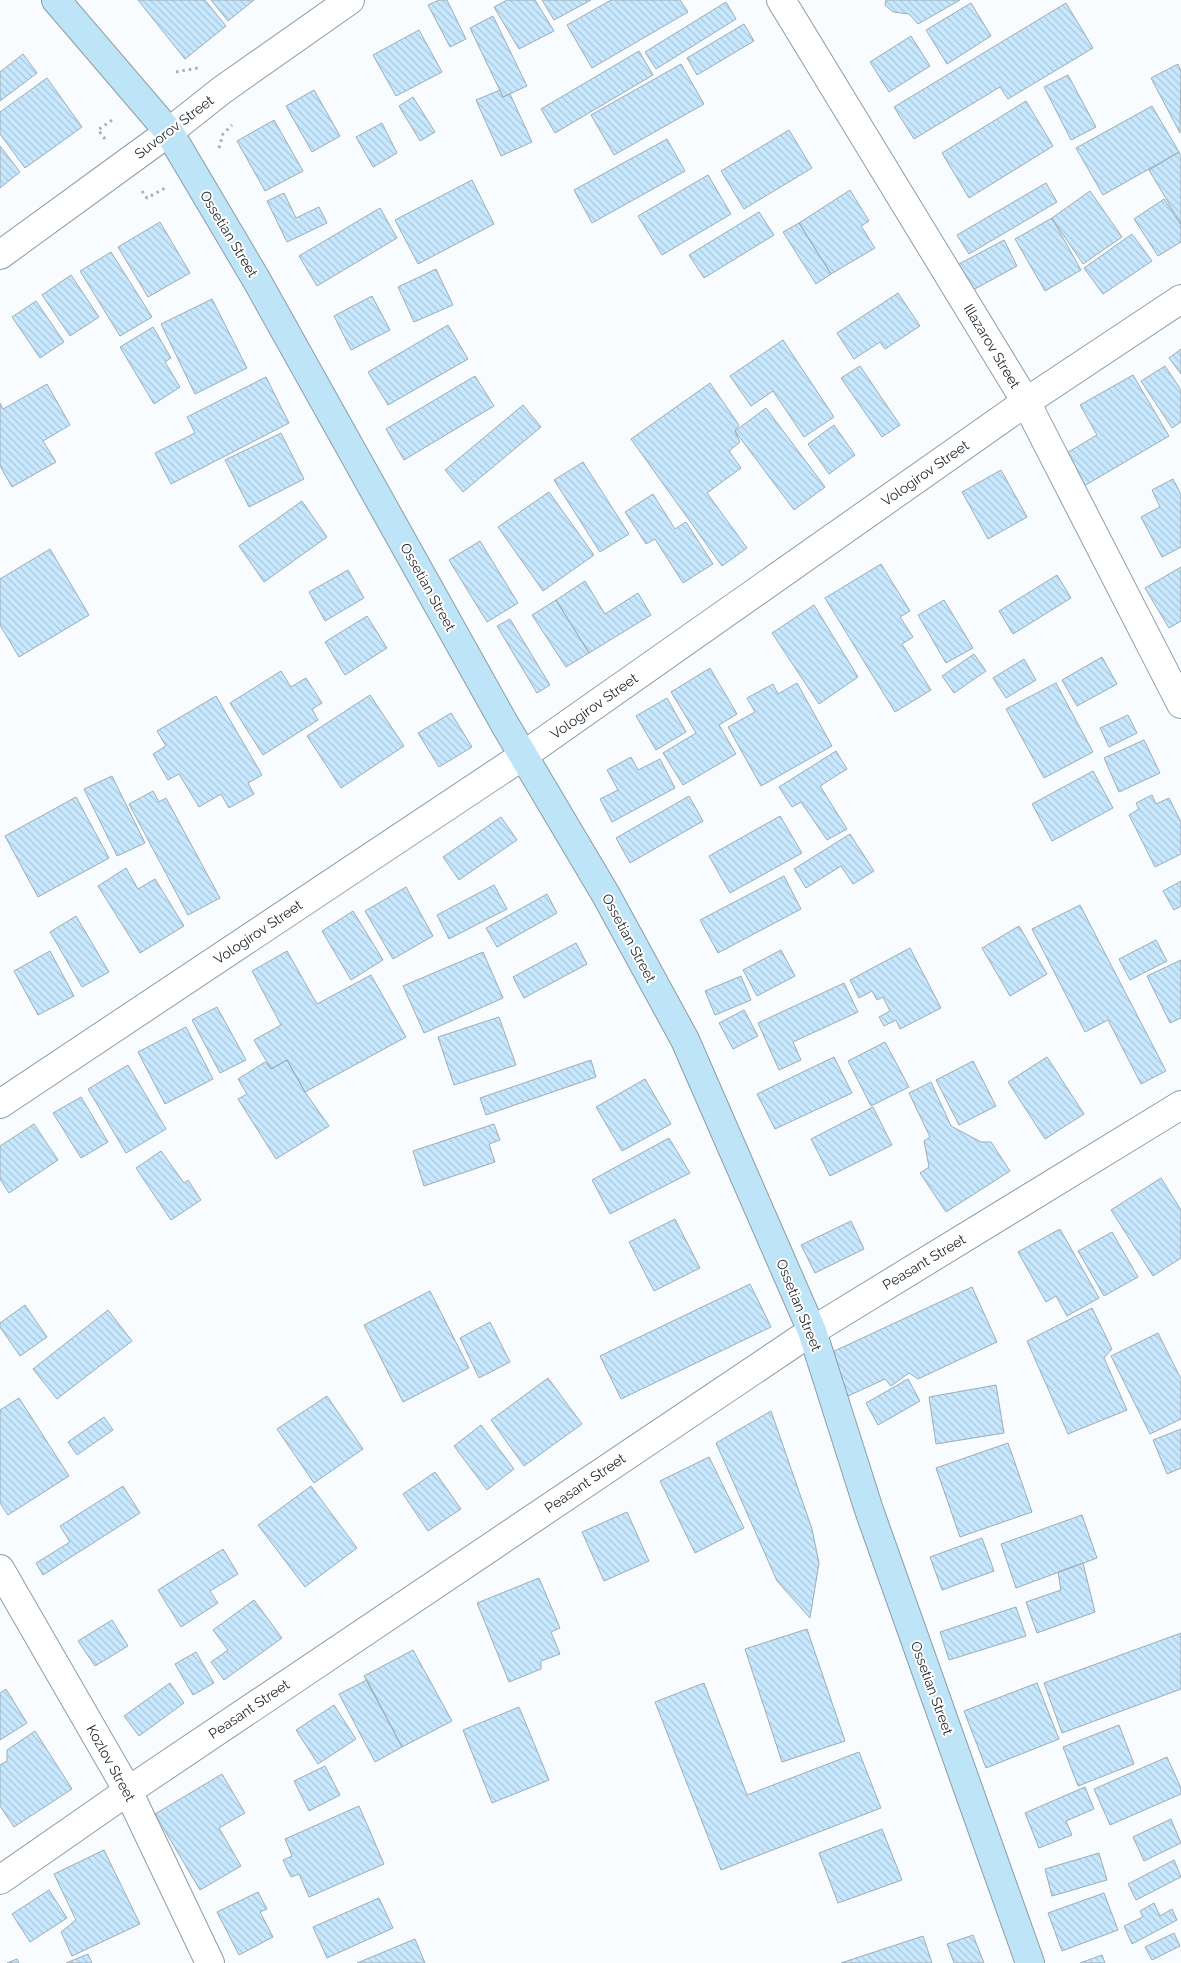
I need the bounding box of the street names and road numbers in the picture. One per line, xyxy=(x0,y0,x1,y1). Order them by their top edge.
street label: Suvorov Street xyxy=(131,92,217,162)
street label: Ossetian Street xyxy=(197,188,261,280)
street label: Illazarov Street xyxy=(961,301,1024,391)
street label: Vologirov Street xyxy=(878,437,972,509)
street label: Ossetian Street xyxy=(397,540,459,634)
street label: Vologirov Street xyxy=(547,670,641,742)
street label: Ossetian Street xyxy=(599,891,659,985)
street label: Vologirov Street xyxy=(211,896,305,967)
street label: Peasant Street xyxy=(880,1231,969,1293)
street label: Ossetian Street xyxy=(773,1257,825,1354)
street label: Peasant Street xyxy=(542,1450,629,1516)
street label: Ossetian Street xyxy=(908,1639,956,1737)
street label: Peasant Street xyxy=(206,1676,293,1742)
street label: Kozlov Street xyxy=(83,1722,139,1804)

